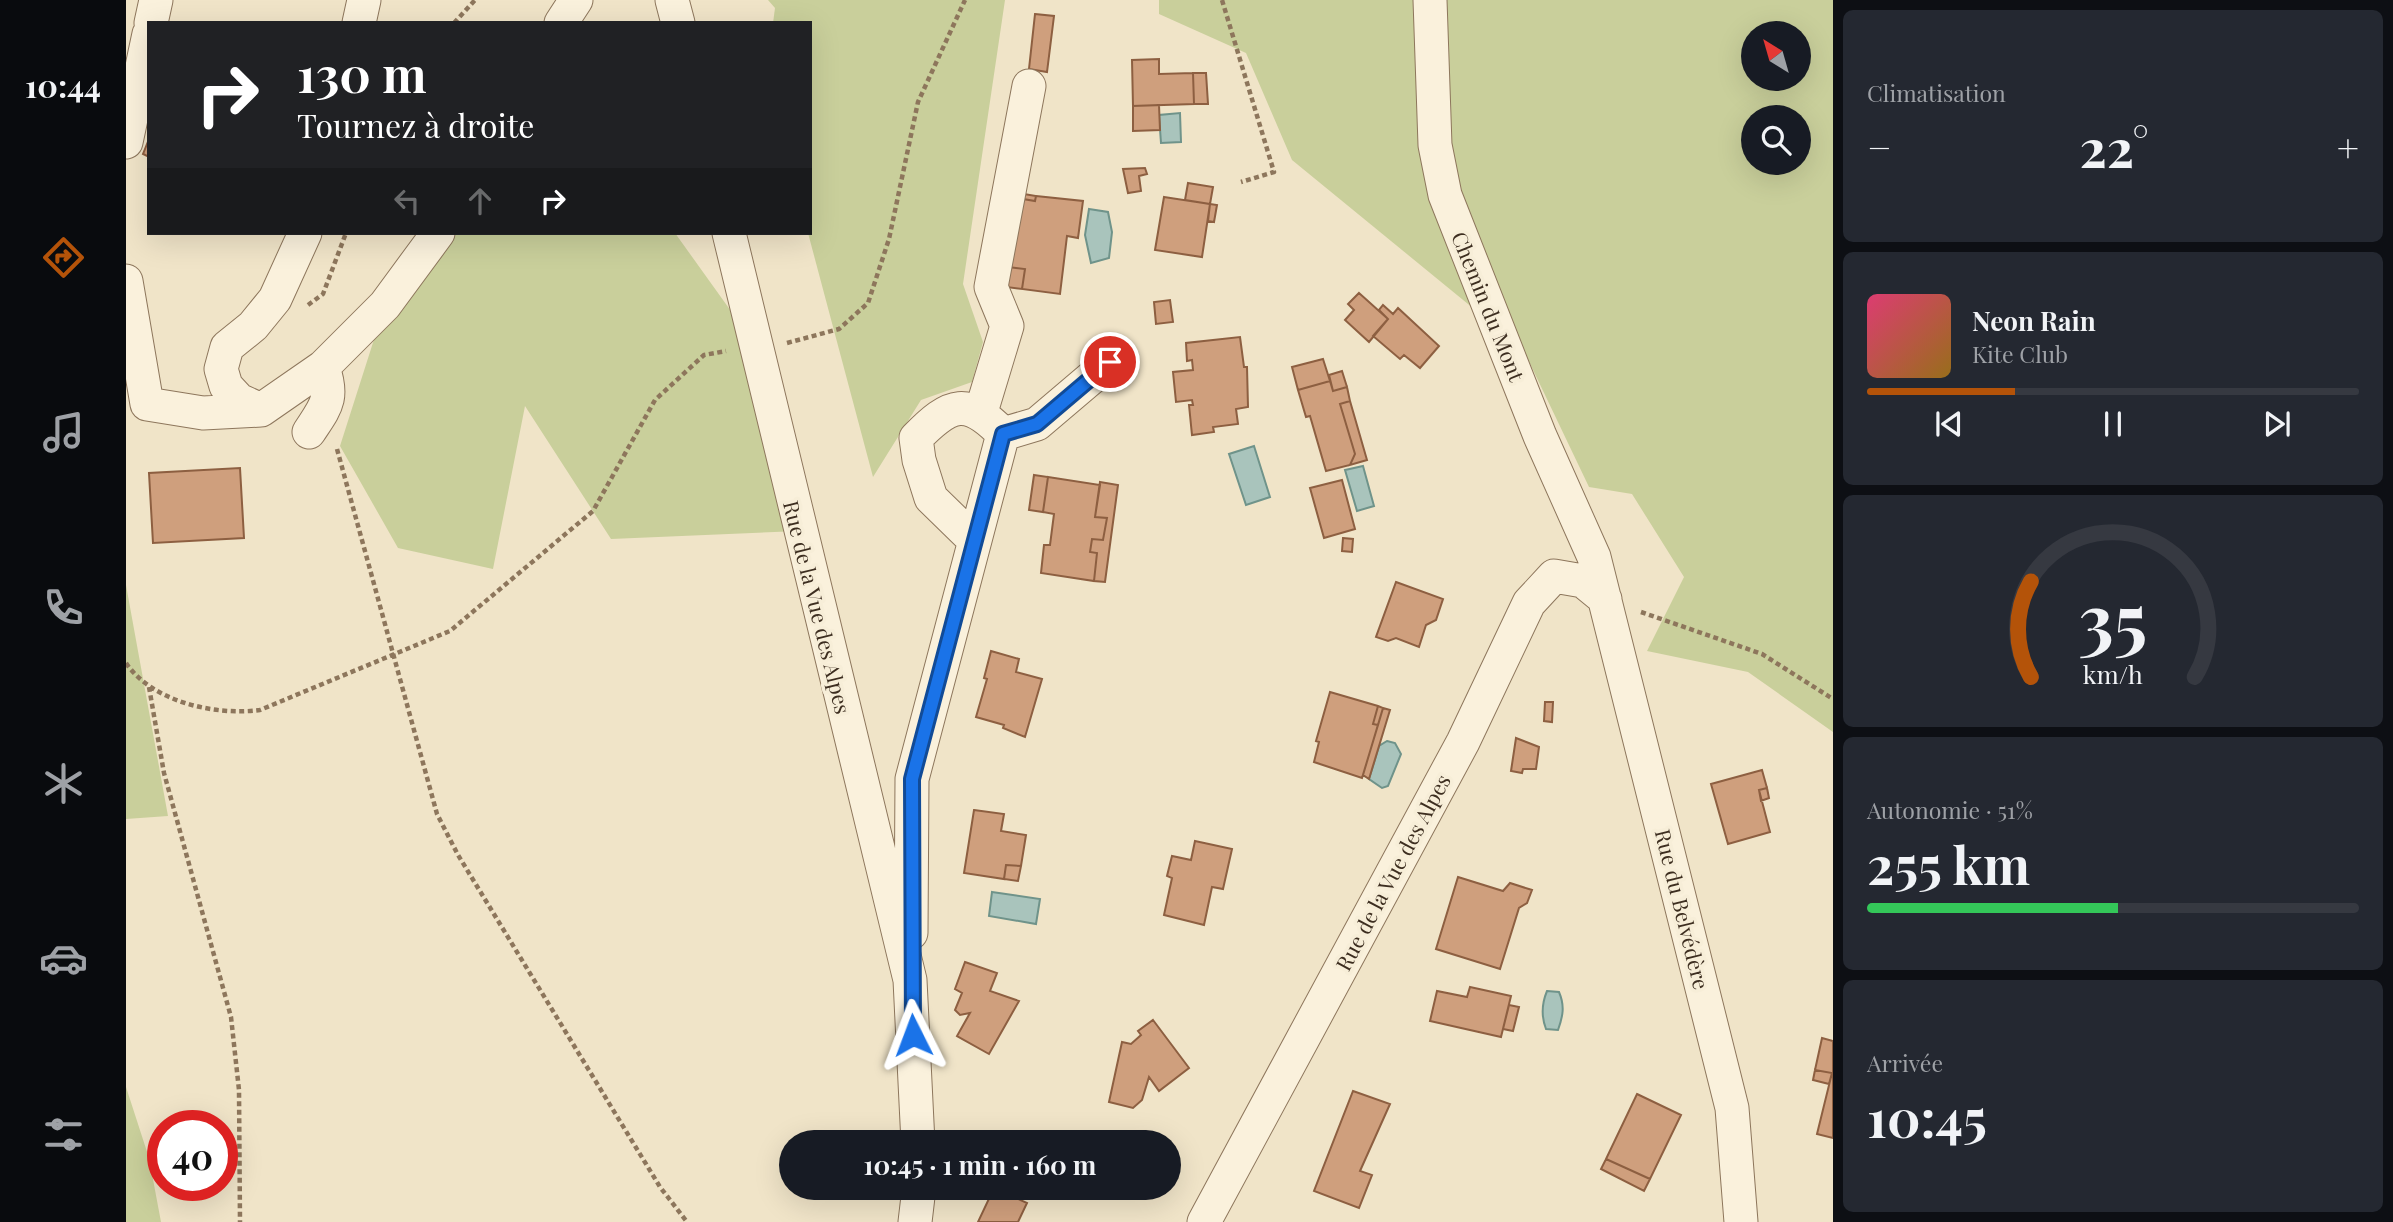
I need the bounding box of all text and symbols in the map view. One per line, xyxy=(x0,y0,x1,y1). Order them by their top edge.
north arrow xyxy=(1741,21,1811,91)
map controls xyxy=(1741,21,1811,175)
text: 130 m xyxy=(297,40,427,105)
icon: right xyxy=(182,49,273,140)
text: 10:44 xyxy=(25,63,101,106)
text: Climatisation xyxy=(1867,77,2006,108)
text: Tournez à droite xyxy=(297,103,535,146)
button: search xyxy=(1741,105,1811,175)
text: 22° xyxy=(2080,112,2149,181)
text: − xyxy=(1867,121,1892,172)
text: + xyxy=(2337,121,2359,172)
icon: left xyxy=(388,182,426,220)
icon: ahead xyxy=(461,182,499,220)
icon: right xyxy=(534,182,572,220)
street label: Chemin du Mont xyxy=(1446,227,1532,385)
icon: directions xyxy=(39,233,88,282)
text: Neon Rain xyxy=(1972,303,2096,338)
pin xyxy=(1080,332,1140,392)
text: Kite Club xyxy=(1972,338,2068,369)
icon: arrive xyxy=(1091,343,1129,381)
icon: previous xyxy=(1930,405,1968,443)
icon: pause xyxy=(2094,405,2132,443)
icon: next xyxy=(2258,405,2296,443)
icon: music xyxy=(39,408,88,457)
street label: Rue de la Vue des Alpes xyxy=(778,497,858,717)
text: 35 xyxy=(2079,568,2147,665)
icon: phone xyxy=(39,583,88,632)
text: km/h xyxy=(2083,657,2143,690)
icon: climate xyxy=(39,759,88,808)
street label: Rue de la Vue des Alpes xyxy=(1328,769,1456,975)
text: Autonomie · 51% xyxy=(1867,794,2033,825)
street label: Rue du Belvédère xyxy=(1650,826,1716,992)
text: 255 km xyxy=(1867,829,2030,898)
icon: car xyxy=(39,934,88,983)
position arrow xyxy=(876,998,950,1072)
text: Arrivée xyxy=(1867,1047,1943,1078)
text: 10:45 xyxy=(1867,1082,1987,1151)
icon: filters xyxy=(39,1110,88,1159)
speed limit sign: 40 xyxy=(147,1110,238,1201)
text: 10:45 · 1 min · 160 m xyxy=(864,1147,1096,1182)

